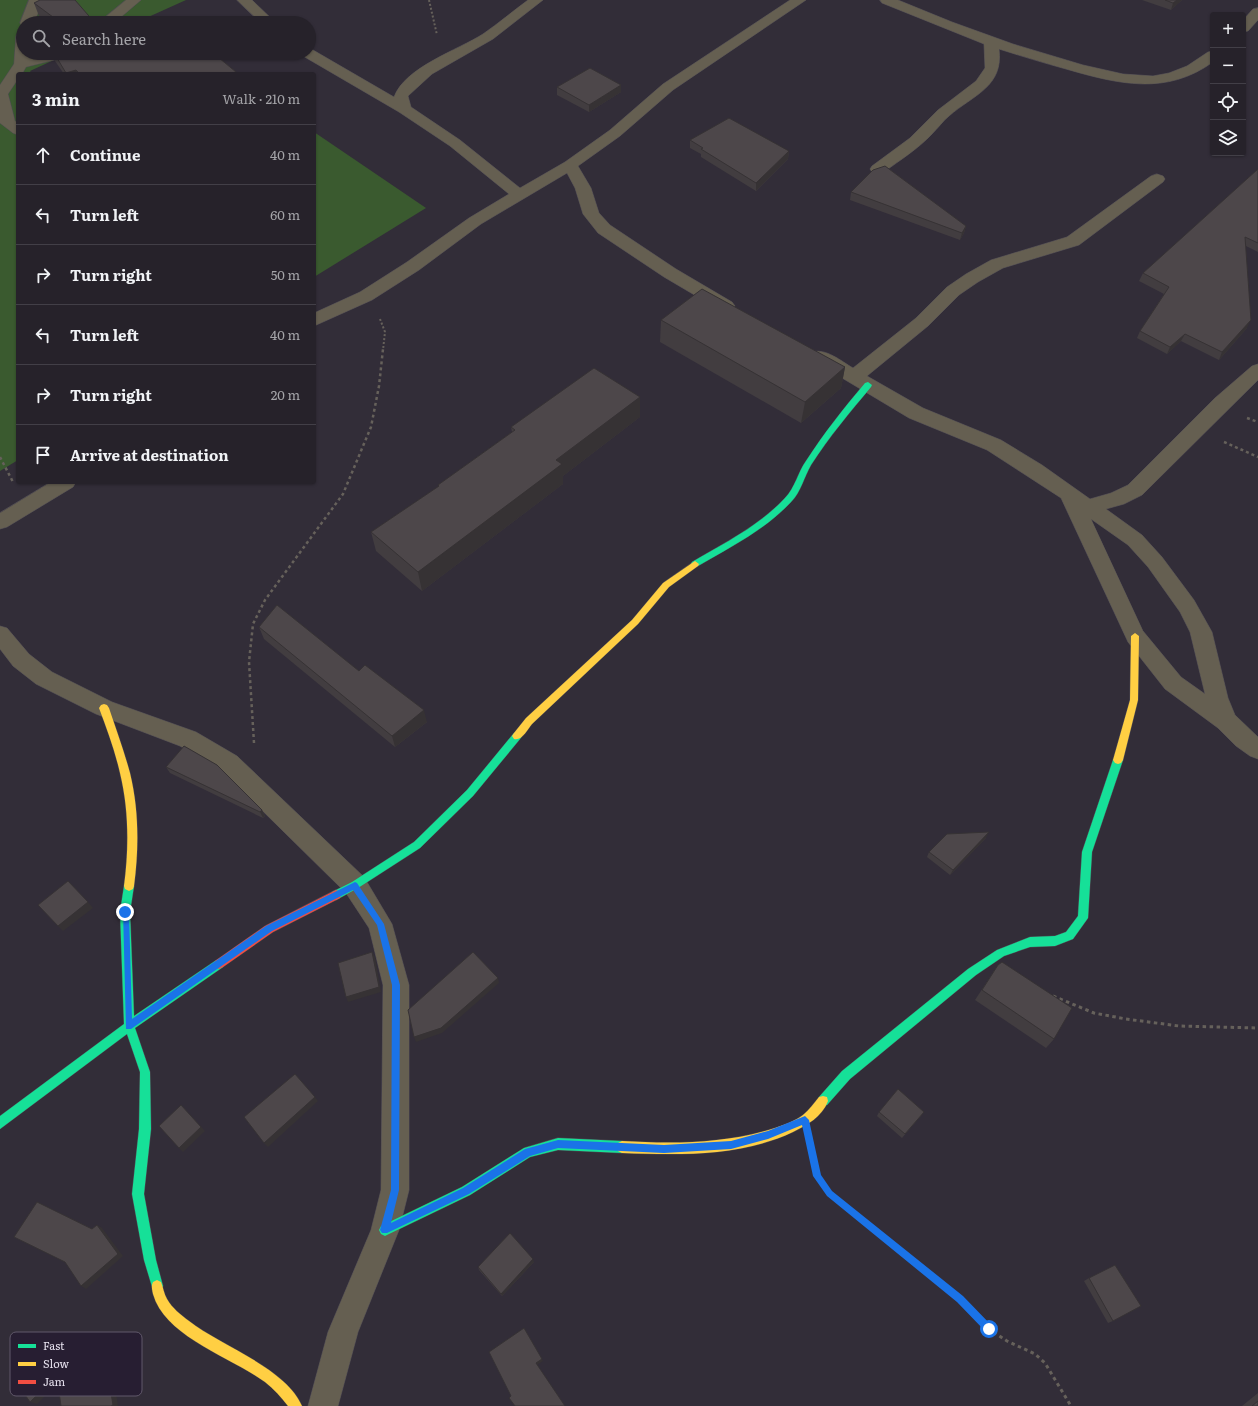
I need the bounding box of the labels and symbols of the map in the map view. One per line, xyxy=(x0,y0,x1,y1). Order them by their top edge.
route end xyxy=(116,903,134,921)
route start xyxy=(980,1320,998,1338)
legend xyxy=(10,1332,142,1396)
text: Fast xyxy=(43,1337,65,1353)
text: Slow xyxy=(43,1355,69,1371)
text: Jam xyxy=(43,1373,66,1389)

